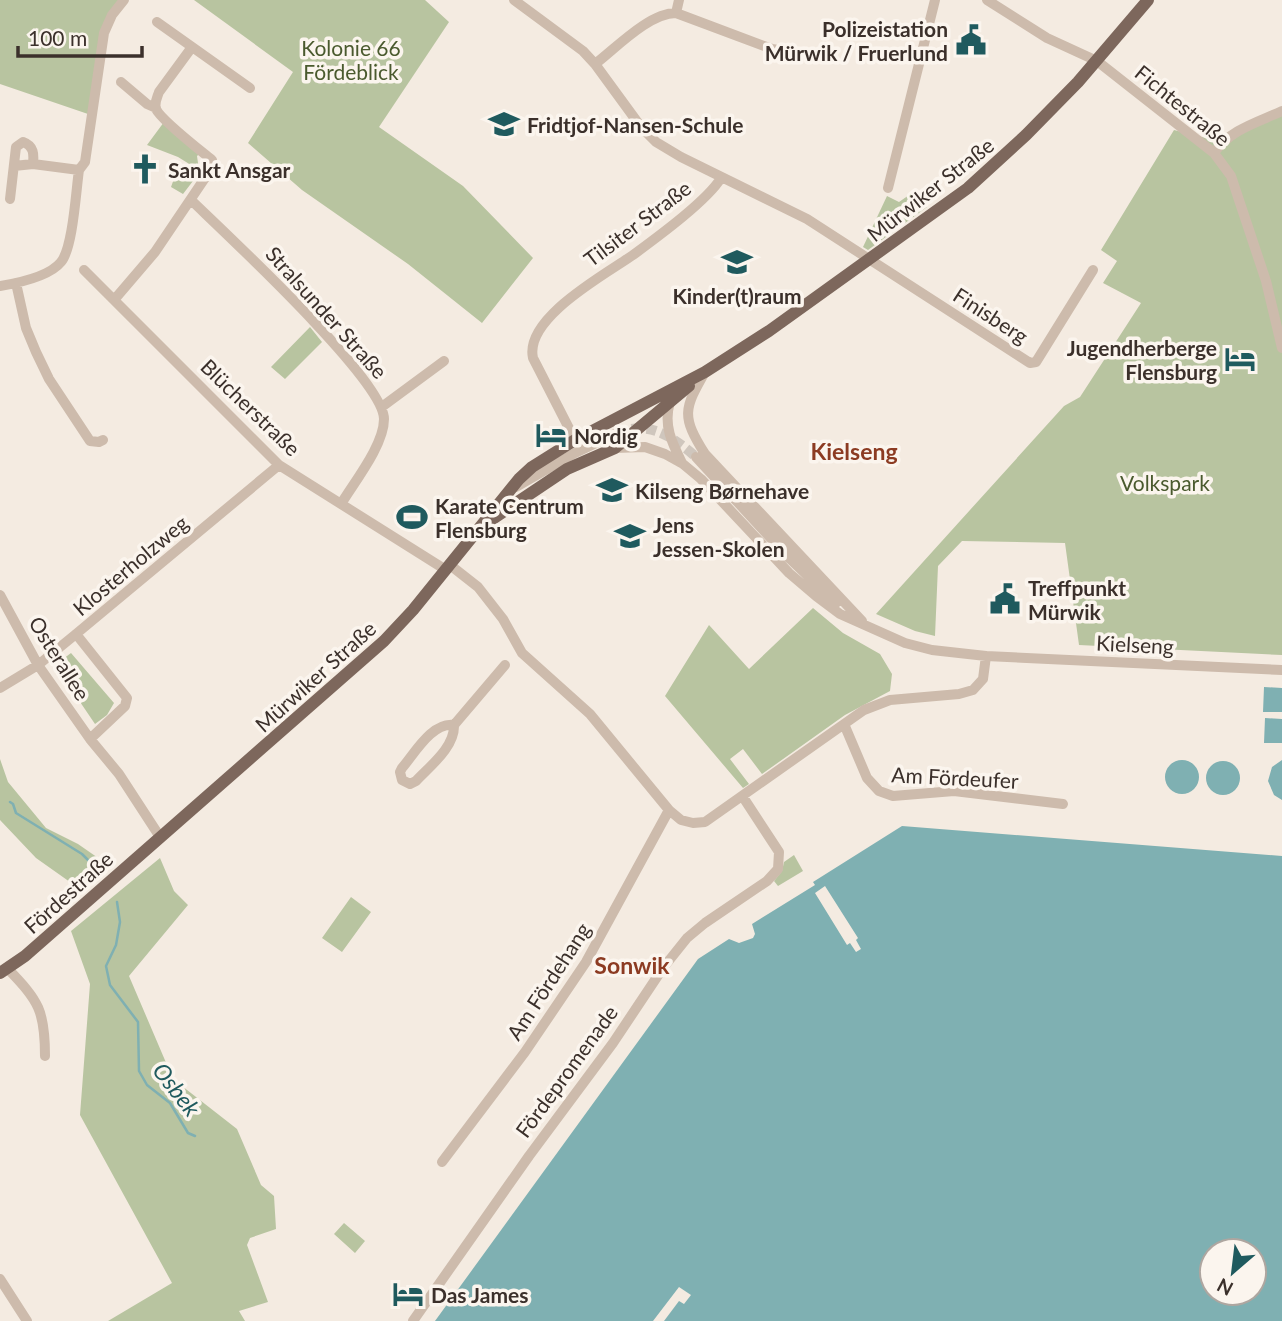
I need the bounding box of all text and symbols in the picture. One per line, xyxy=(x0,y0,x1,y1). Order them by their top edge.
scale bar xyxy=(18,14,142,58)
place label: Polizeistation Mürwik / Fruerlund xyxy=(765,16,948,65)
public building icon: Polizeistation Mürwik / Fruerlund xyxy=(954,23,988,57)
text: 100 m xyxy=(28,25,87,50)
park label: Kolonie 66 Fördeblick xyxy=(301,35,401,84)
street label: Fichtestraße xyxy=(1131,59,1235,151)
school or university icon: Fridtjof-Nansen-Schule xyxy=(487,107,521,141)
place label: Fridtjof-Nansen-Schule xyxy=(527,112,744,137)
street label: Mürwiker Straße xyxy=(862,132,998,246)
church icon: Sankt Ansgar xyxy=(128,152,162,186)
place label: Sankt Ansgar xyxy=(168,157,291,182)
street label: Tilsiter Straße xyxy=(579,175,695,271)
street label: Stralsunder Straße xyxy=(261,241,393,383)
school or university icon: Kinder(t)raum xyxy=(720,245,754,279)
street label: Finisberg xyxy=(949,282,1033,348)
place label: Kinder(t)raum xyxy=(672,283,802,308)
place label: Jugendherberge Flensburg xyxy=(1067,335,1217,384)
hotel icon: Jugendherberge Flensburg xyxy=(1223,342,1257,376)
street label: Blücherstraße xyxy=(196,353,306,461)
hotel icon: Nordig xyxy=(534,418,568,452)
place label: Nordig xyxy=(574,423,638,448)
district label: Kielseng xyxy=(810,437,898,465)
park label: Volkspark xyxy=(1120,470,1210,495)
school or university icon: Kilseng Børnehave xyxy=(595,473,629,507)
place label: Kilseng Børnehave xyxy=(635,478,809,503)
place label: Karate Centrum Flensburg xyxy=(435,493,584,542)
sports icon: Karate Centrum Flensburg xyxy=(395,500,429,534)
street label: Klosterholzweg xyxy=(67,510,193,620)
place label: Jens Jessen-Skolen xyxy=(653,512,785,561)
school or university icon: Jens Jessen-Skolen xyxy=(613,519,647,553)
place label: Treffpunkt Mürwik xyxy=(1028,575,1126,624)
public building icon: Treffpunkt Mürwik xyxy=(988,582,1022,616)
street label: Osterallee xyxy=(24,611,96,705)
street label: Mürwiker Straße xyxy=(250,615,380,737)
street label: Kielseng xyxy=(1095,629,1175,659)
street label: Am Fördeufer xyxy=(891,761,1020,793)
street label: Fördestraße xyxy=(18,846,118,938)
street label: Am Fördehang xyxy=(501,918,595,1044)
district label: Sonwik xyxy=(594,951,670,979)
street label: Fördepromenade xyxy=(510,1000,622,1142)
water label: Osbek xyxy=(147,1057,207,1122)
north arrow xyxy=(1198,1237,1268,1307)
text: N xyxy=(1213,1274,1237,1301)
hotel icon: Das James xyxy=(391,1277,425,1311)
place label: Das James xyxy=(431,1282,528,1307)

